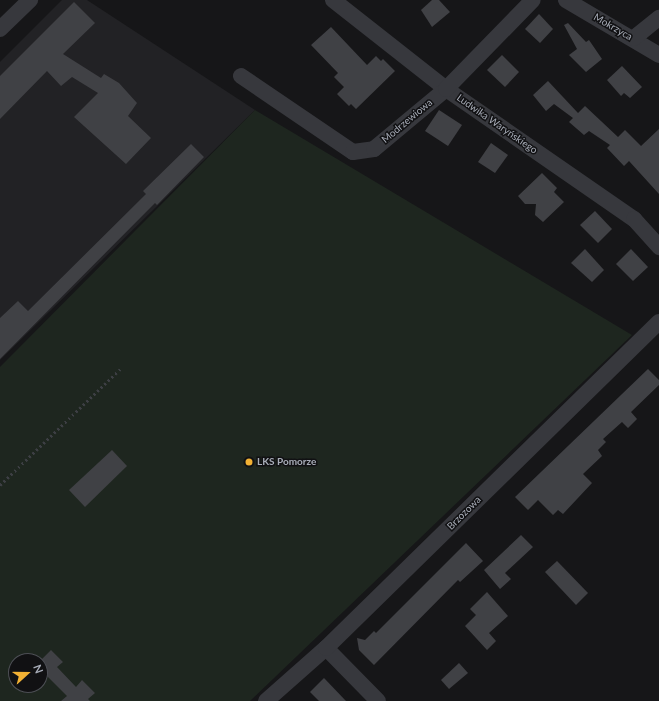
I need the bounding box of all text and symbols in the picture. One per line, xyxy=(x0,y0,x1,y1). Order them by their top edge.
street label: Mokrzyca xyxy=(591,11,635,43)
street label: Ludwika Waryńskiego xyxy=(454,92,540,156)
street label: Modrzewiowa xyxy=(379,96,435,146)
place label: LKS Pomorze xyxy=(257,456,316,468)
marker: LKS Pomorze xyxy=(244,457,254,467)
street label: Brzozowa xyxy=(445,494,483,532)
north arrow xyxy=(8,653,48,693)
text: N xyxy=(31,663,46,675)

